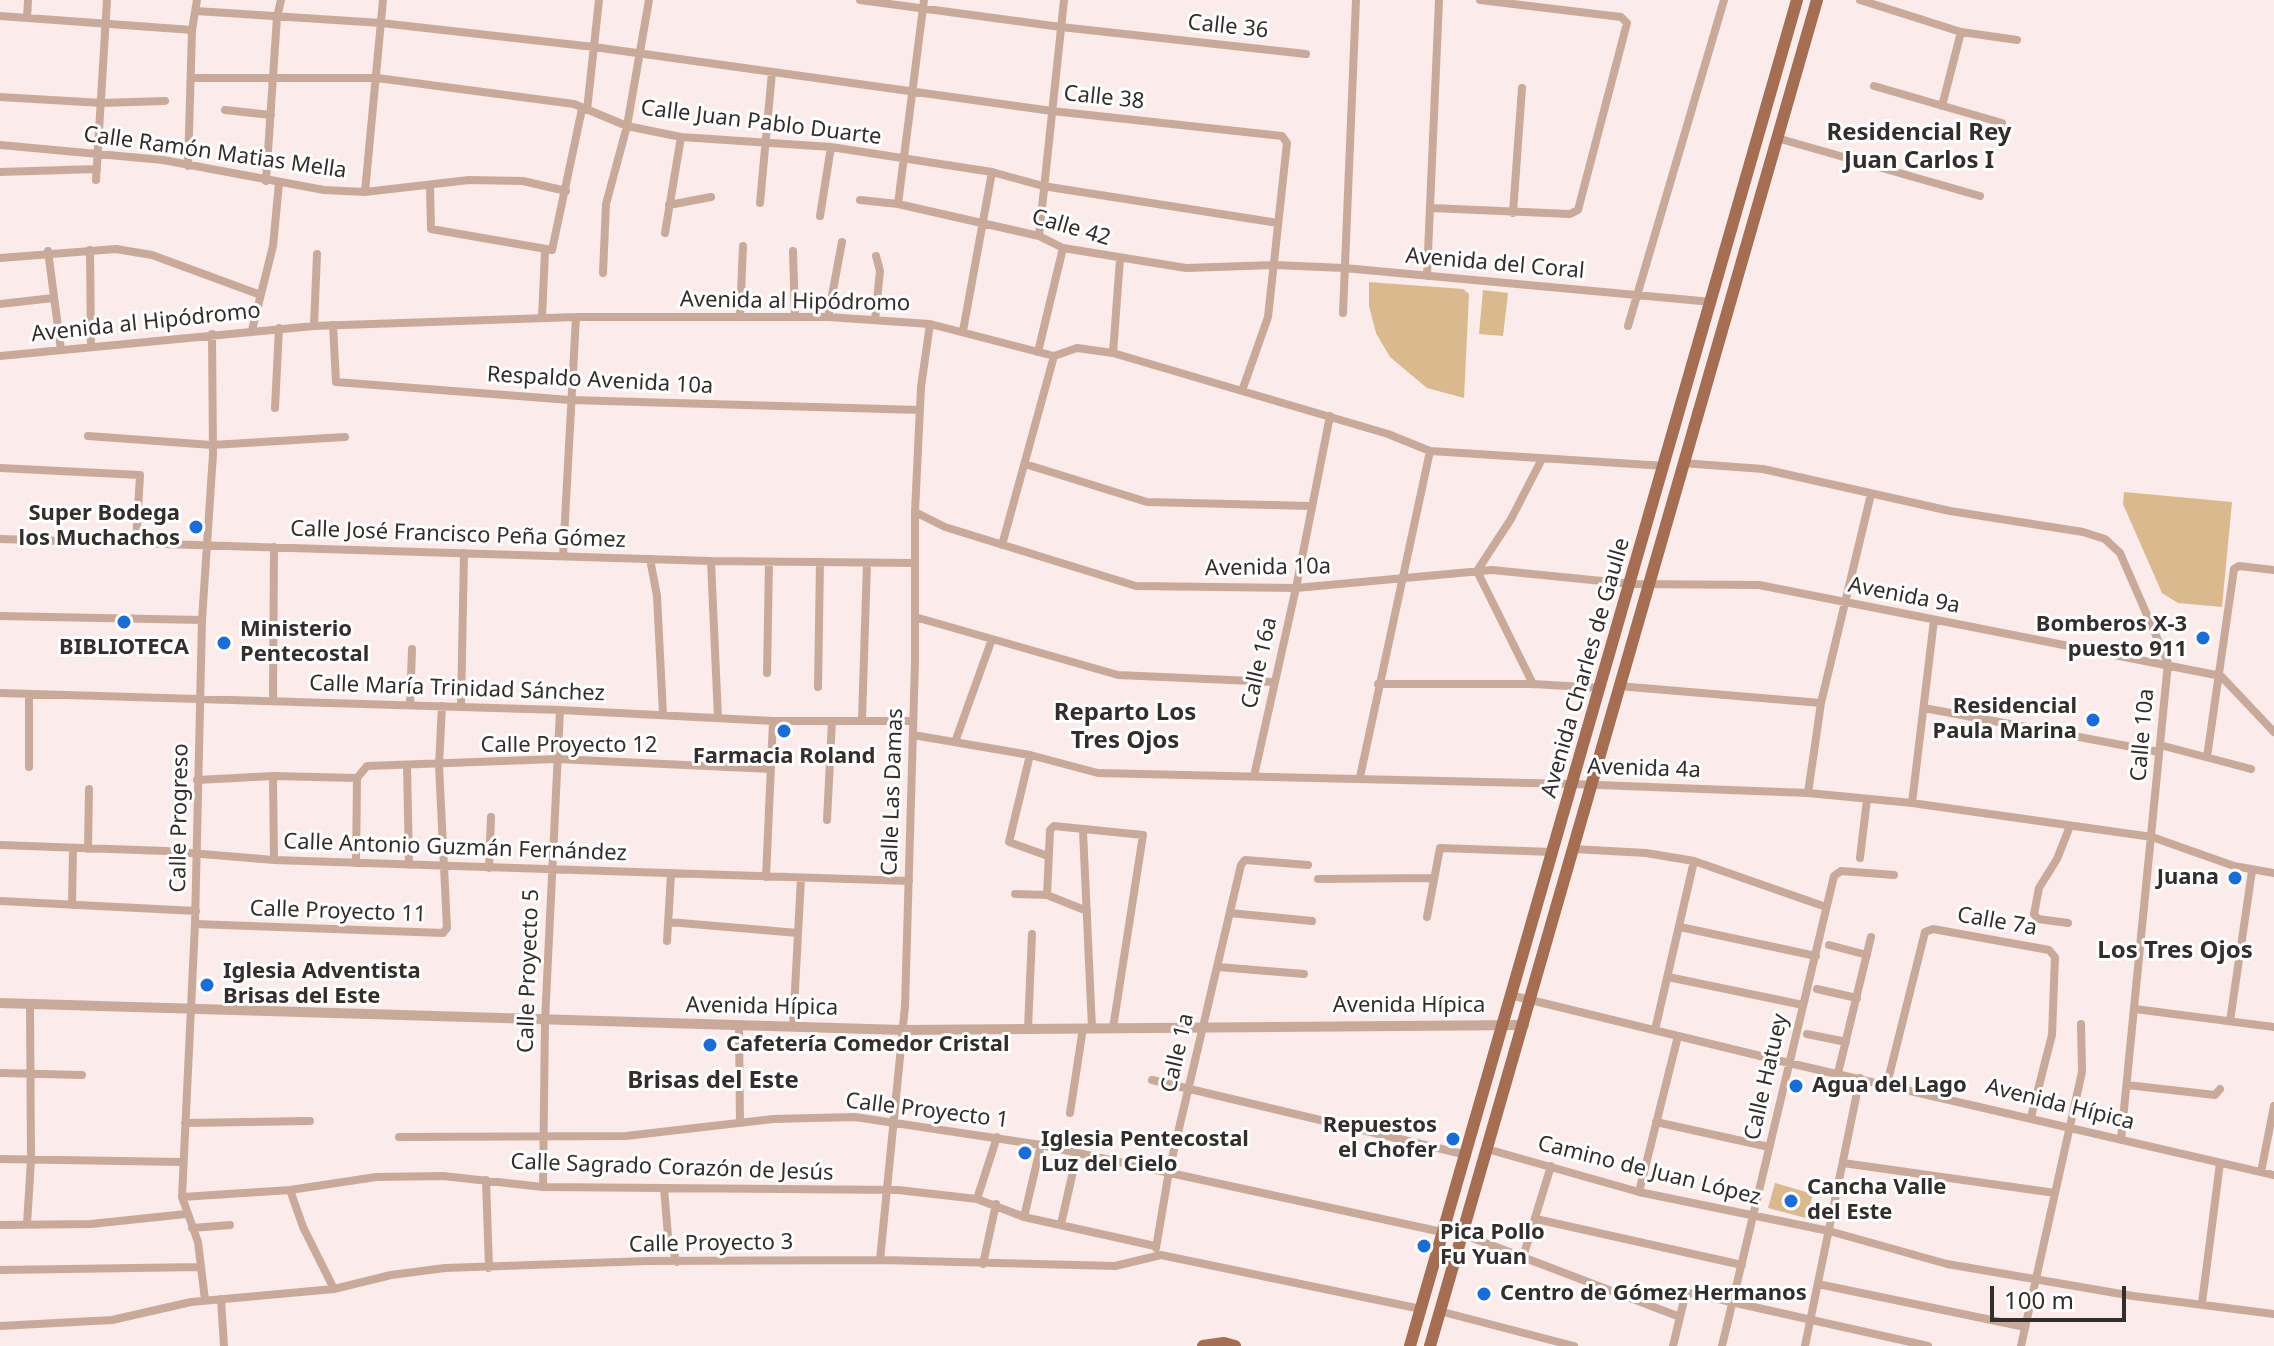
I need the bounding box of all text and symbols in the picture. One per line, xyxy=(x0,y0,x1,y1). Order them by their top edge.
street label: Calle 36 xyxy=(1186,10,1270,44)
street label: Calle 38 xyxy=(1062,81,1146,115)
street label: Calle Juan Pablo Duarte xyxy=(639,95,883,151)
district label: Residencial Rey Juan Carlos I xyxy=(1826,119,2012,175)
street label: Calle Ramón Matias Mella xyxy=(82,121,348,185)
street label: Calle 42 xyxy=(1028,204,1114,252)
street label: Avenida del Coral xyxy=(1404,243,1586,285)
street label: Avenida al Hipódromo xyxy=(680,287,910,317)
street label: Avenida al Hipódromo xyxy=(30,298,262,348)
street label: Respaldo Avenida 10a xyxy=(486,362,714,400)
place label: Super Bodega los Muchachos xyxy=(19,501,180,552)
street label: Calle José Francisco Peña Gómez xyxy=(290,516,626,554)
marker: Super Bodega los Muchachos xyxy=(187,518,205,536)
street label: Avenida Charles de Gaulle xyxy=(1536,535,1636,801)
street label: Avenida 10a xyxy=(1205,554,1331,582)
street label: Avenida 9a xyxy=(1846,572,1962,620)
place label: Bomberos X-3 puesto 911 xyxy=(2036,612,2187,664)
marker: BIBLIOTECA xyxy=(115,613,133,631)
street label: Calle 16a xyxy=(1237,615,1283,711)
place label: Ministerio Pentecostal xyxy=(240,617,369,668)
marker: Bomberos X-3 puesto 911 xyxy=(2194,629,2212,647)
marker: Ministerio Pentecostal xyxy=(215,634,233,652)
place label: BIBLIOTECA xyxy=(59,635,189,661)
street label: Calle María Trinidad Sánchez xyxy=(309,671,605,707)
street label: Calle 10a xyxy=(2126,687,2160,783)
place label: Residencial Paula Marina xyxy=(1933,694,2077,746)
district label: Reparto Los Tres Ojos xyxy=(1054,699,1196,755)
street label: Calle Las Damas xyxy=(877,708,909,876)
marker: Residencial Paula Marina xyxy=(2084,711,2102,729)
marker: Farmacia Roland xyxy=(775,722,793,740)
street label: Calle Proyecto 12 xyxy=(481,733,657,759)
street label: Calle Progreso xyxy=(165,743,195,893)
place label: Farmacia Roland xyxy=(693,744,875,770)
street label: Avenida 4a xyxy=(1587,754,1701,784)
street label: Calle Antonio Guzmán Fernández xyxy=(283,829,627,867)
place label: Juana xyxy=(2157,865,2219,891)
marker: Juana xyxy=(2226,869,2244,887)
street label: Calle Proyecto 5 xyxy=(513,888,545,1054)
street label: Calle Proyecto 11 xyxy=(249,896,427,928)
street label: Calle 7a xyxy=(1955,902,2039,942)
district label: Los Tres Ojos xyxy=(2097,937,2253,965)
place label: Iglesia Adventista Brisas del Este xyxy=(223,959,421,1010)
marker: Iglesia Adventista Brisas del Este xyxy=(198,976,216,994)
street label: Avenida Hípica xyxy=(685,992,839,1022)
street label: Avenida Hípica xyxy=(1333,993,1485,1019)
street label: Calle 1a xyxy=(1156,1011,1200,1095)
street label: Calle Hatuey xyxy=(1740,1011,1794,1143)
place label: Cafetería Comedor Cristal xyxy=(726,1032,1009,1058)
marker: Cafetería Comedor Cristal xyxy=(701,1036,719,1054)
district label: Brisas del Este xyxy=(627,1067,799,1095)
place label: Agua del Lago xyxy=(1812,1073,1967,1099)
street label: Avenida Hípica xyxy=(1983,1074,2137,1136)
marker: Agua del Lago xyxy=(1787,1077,1805,1095)
street label: Calle Proyecto 1 xyxy=(844,1088,1010,1134)
place label: Repuestos el Chofer xyxy=(1323,1113,1437,1164)
place label: Iglesia Pentecostal Luz del Cielo xyxy=(1041,1127,1249,1178)
marker: Repuestos el Chofer xyxy=(1444,1130,1462,1148)
street label: Camino de Juan López xyxy=(1535,1131,1763,1211)
marker: Iglesia Pentecostal Luz del Cielo xyxy=(1016,1144,1034,1162)
street label: Calle Sagrado Corazón de Jesús xyxy=(510,1149,834,1187)
place label: Cancha Valle del Este xyxy=(1807,1175,1946,1226)
marker: Cancha Valle del Este xyxy=(1782,1192,1800,1210)
place label: Pica Pollo Fu Yuan xyxy=(1440,1220,1545,1272)
street label: Calle Proyecto 3 xyxy=(629,1229,793,1259)
marker: Pica Pollo Fu Yuan xyxy=(1415,1237,1433,1255)
scale bar xyxy=(1994,1270,2130,1320)
place label: Centro de Gómez Hermanos xyxy=(1500,1281,1807,1307)
text: 100 m xyxy=(2004,1283,2074,1316)
marker: Centro de Gómez Hermanos xyxy=(1475,1285,1493,1303)

